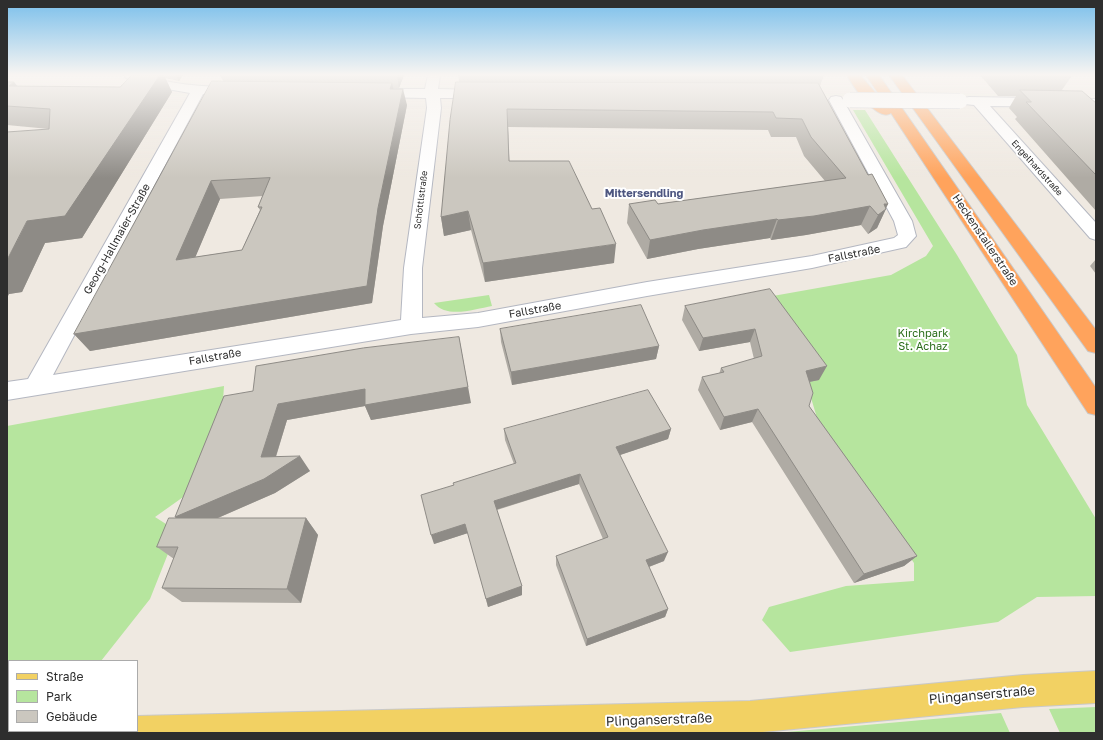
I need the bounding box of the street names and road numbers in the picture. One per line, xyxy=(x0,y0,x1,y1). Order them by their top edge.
street label: Engelhardstraße xyxy=(1009,138,1065,198)
street label: Schöttlstraße xyxy=(412,170,430,230)
street label: Georg-Hallmaier-Straße xyxy=(81,181,153,297)
street label: Heckenstallerstraße xyxy=(950,192,1020,288)
street label: Fallstraße xyxy=(827,242,881,266)
street label: Fallstraße xyxy=(508,299,562,321)
street label: Fallstraße xyxy=(188,346,242,368)
street label: Plinganserstraße xyxy=(928,683,1036,707)
street label: Plinganserstraße xyxy=(606,710,712,730)

